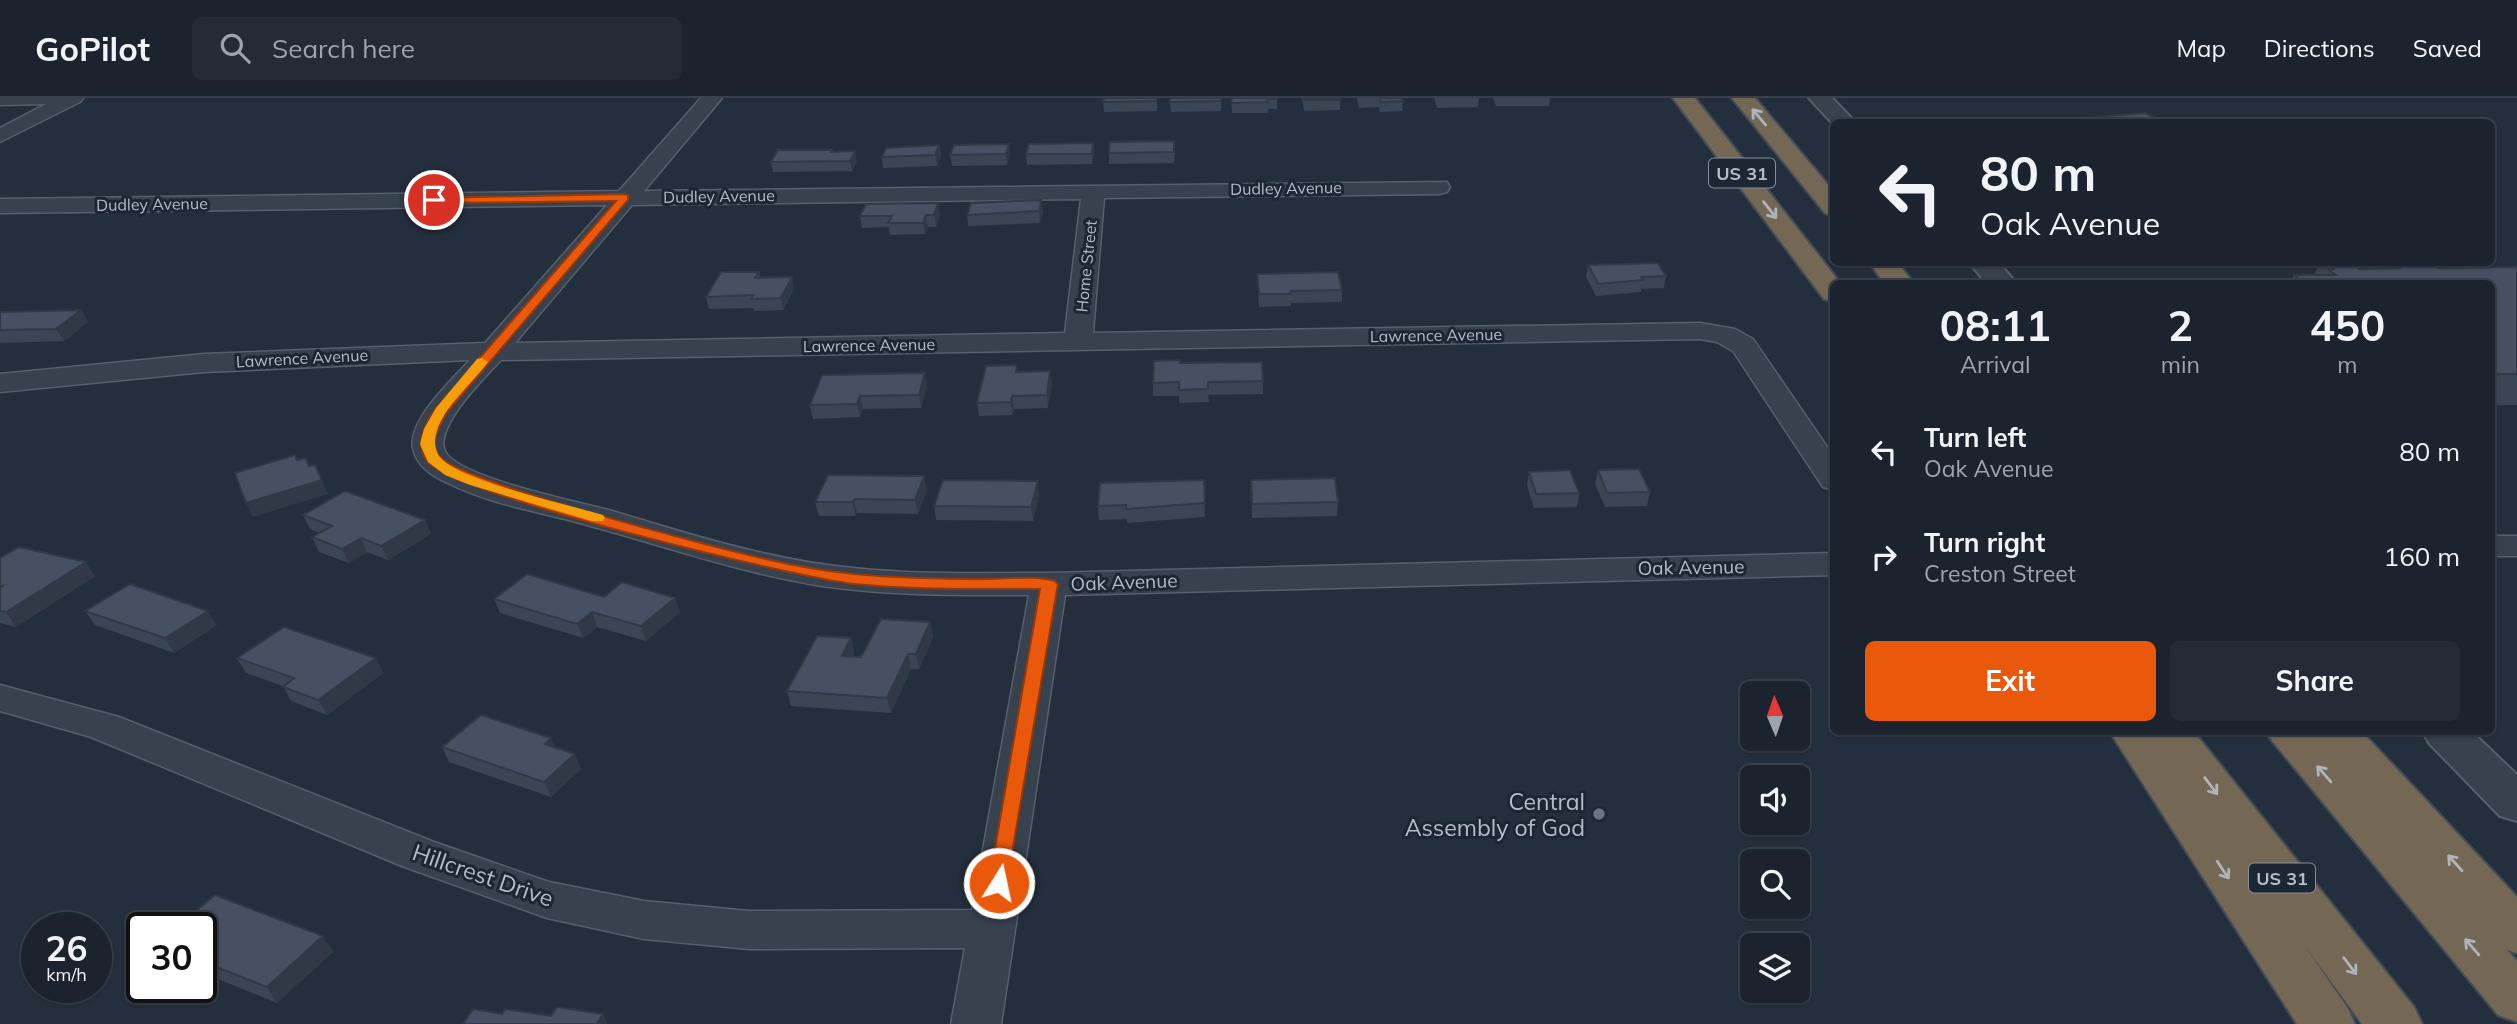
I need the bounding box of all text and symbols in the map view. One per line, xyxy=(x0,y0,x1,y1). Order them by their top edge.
search box xyxy=(192,17,682,80)
text: GoPilot xyxy=(35,28,150,69)
icon: search xyxy=(216,29,254,67)
text: Search here xyxy=(272,32,415,65)
text: Map xyxy=(2176,33,2226,63)
text: Directions xyxy=(2264,33,2375,63)
text: Saved xyxy=(2413,33,2482,63)
one-way arrow xyxy=(1751,109,1767,127)
text: 80 m xyxy=(1980,142,2096,203)
icon: left xyxy=(1865,147,1956,238)
road number: US 31 xyxy=(1709,158,1775,188)
pin xyxy=(404,170,464,230)
street label: Dudley Avenue xyxy=(1230,177,1342,199)
icon: arrive xyxy=(415,181,453,219)
street label: Dudley Avenue xyxy=(663,185,775,207)
street label: Dudley Avenue xyxy=(96,193,208,215)
one-way arrow xyxy=(1763,201,1778,219)
text: Oak Avenue xyxy=(1980,203,2160,243)
street label: Home Street xyxy=(1071,219,1101,313)
text: 08:11 xyxy=(1940,299,2051,352)
text: 2 xyxy=(2168,299,2193,352)
text: 450 xyxy=(2310,299,2385,352)
street label: Lawrence Avenue xyxy=(1370,324,1502,346)
street label: Lawrence Avenue xyxy=(803,334,935,356)
street label: Lawrence Avenue xyxy=(235,345,369,371)
text: Arrival xyxy=(1960,350,2031,379)
text: min xyxy=(2161,350,2200,379)
text: m xyxy=(2337,350,2358,379)
text: Turn left xyxy=(1924,421,2026,454)
icon: left xyxy=(1865,433,1903,471)
text: 80 m xyxy=(2399,435,2460,468)
text: Oak Avenue xyxy=(1924,454,2054,483)
text: Turn right xyxy=(1924,526,2045,559)
icon: right xyxy=(1865,538,1903,576)
text: 160 m xyxy=(2384,540,2460,573)
street label: Oak Avenue xyxy=(1637,554,1745,580)
text: Creston Street xyxy=(1924,559,2076,588)
street label: Oak Avenue xyxy=(1070,568,1178,596)
button: Exit xyxy=(1865,641,2156,721)
button: Share xyxy=(2170,641,2460,721)
north arrow xyxy=(1740,681,1810,751)
map controls xyxy=(1740,681,1810,1003)
button: sound xyxy=(1740,765,1810,835)
one-way arrow xyxy=(2316,766,2332,784)
one-way arrow xyxy=(2204,776,2219,794)
place label: Central Assembly of God xyxy=(1405,787,1585,842)
marker: Central Assembly of God xyxy=(1591,806,1607,822)
street label: Hillcrest Drive xyxy=(409,837,557,913)
position arrow xyxy=(962,846,1036,920)
button: search xyxy=(1740,849,1810,919)
one-way arrow xyxy=(2447,854,2463,872)
one-way arrow xyxy=(2216,860,2230,880)
road number: US 31 xyxy=(2249,864,2315,892)
speed limit sign: 30 xyxy=(126,912,217,1003)
text: 26 xyxy=(45,926,88,970)
button: layers xyxy=(1740,933,1810,1003)
one-way arrow xyxy=(2464,938,2480,956)
one-way arrow xyxy=(2342,956,2357,975)
text: km/h xyxy=(46,963,87,986)

